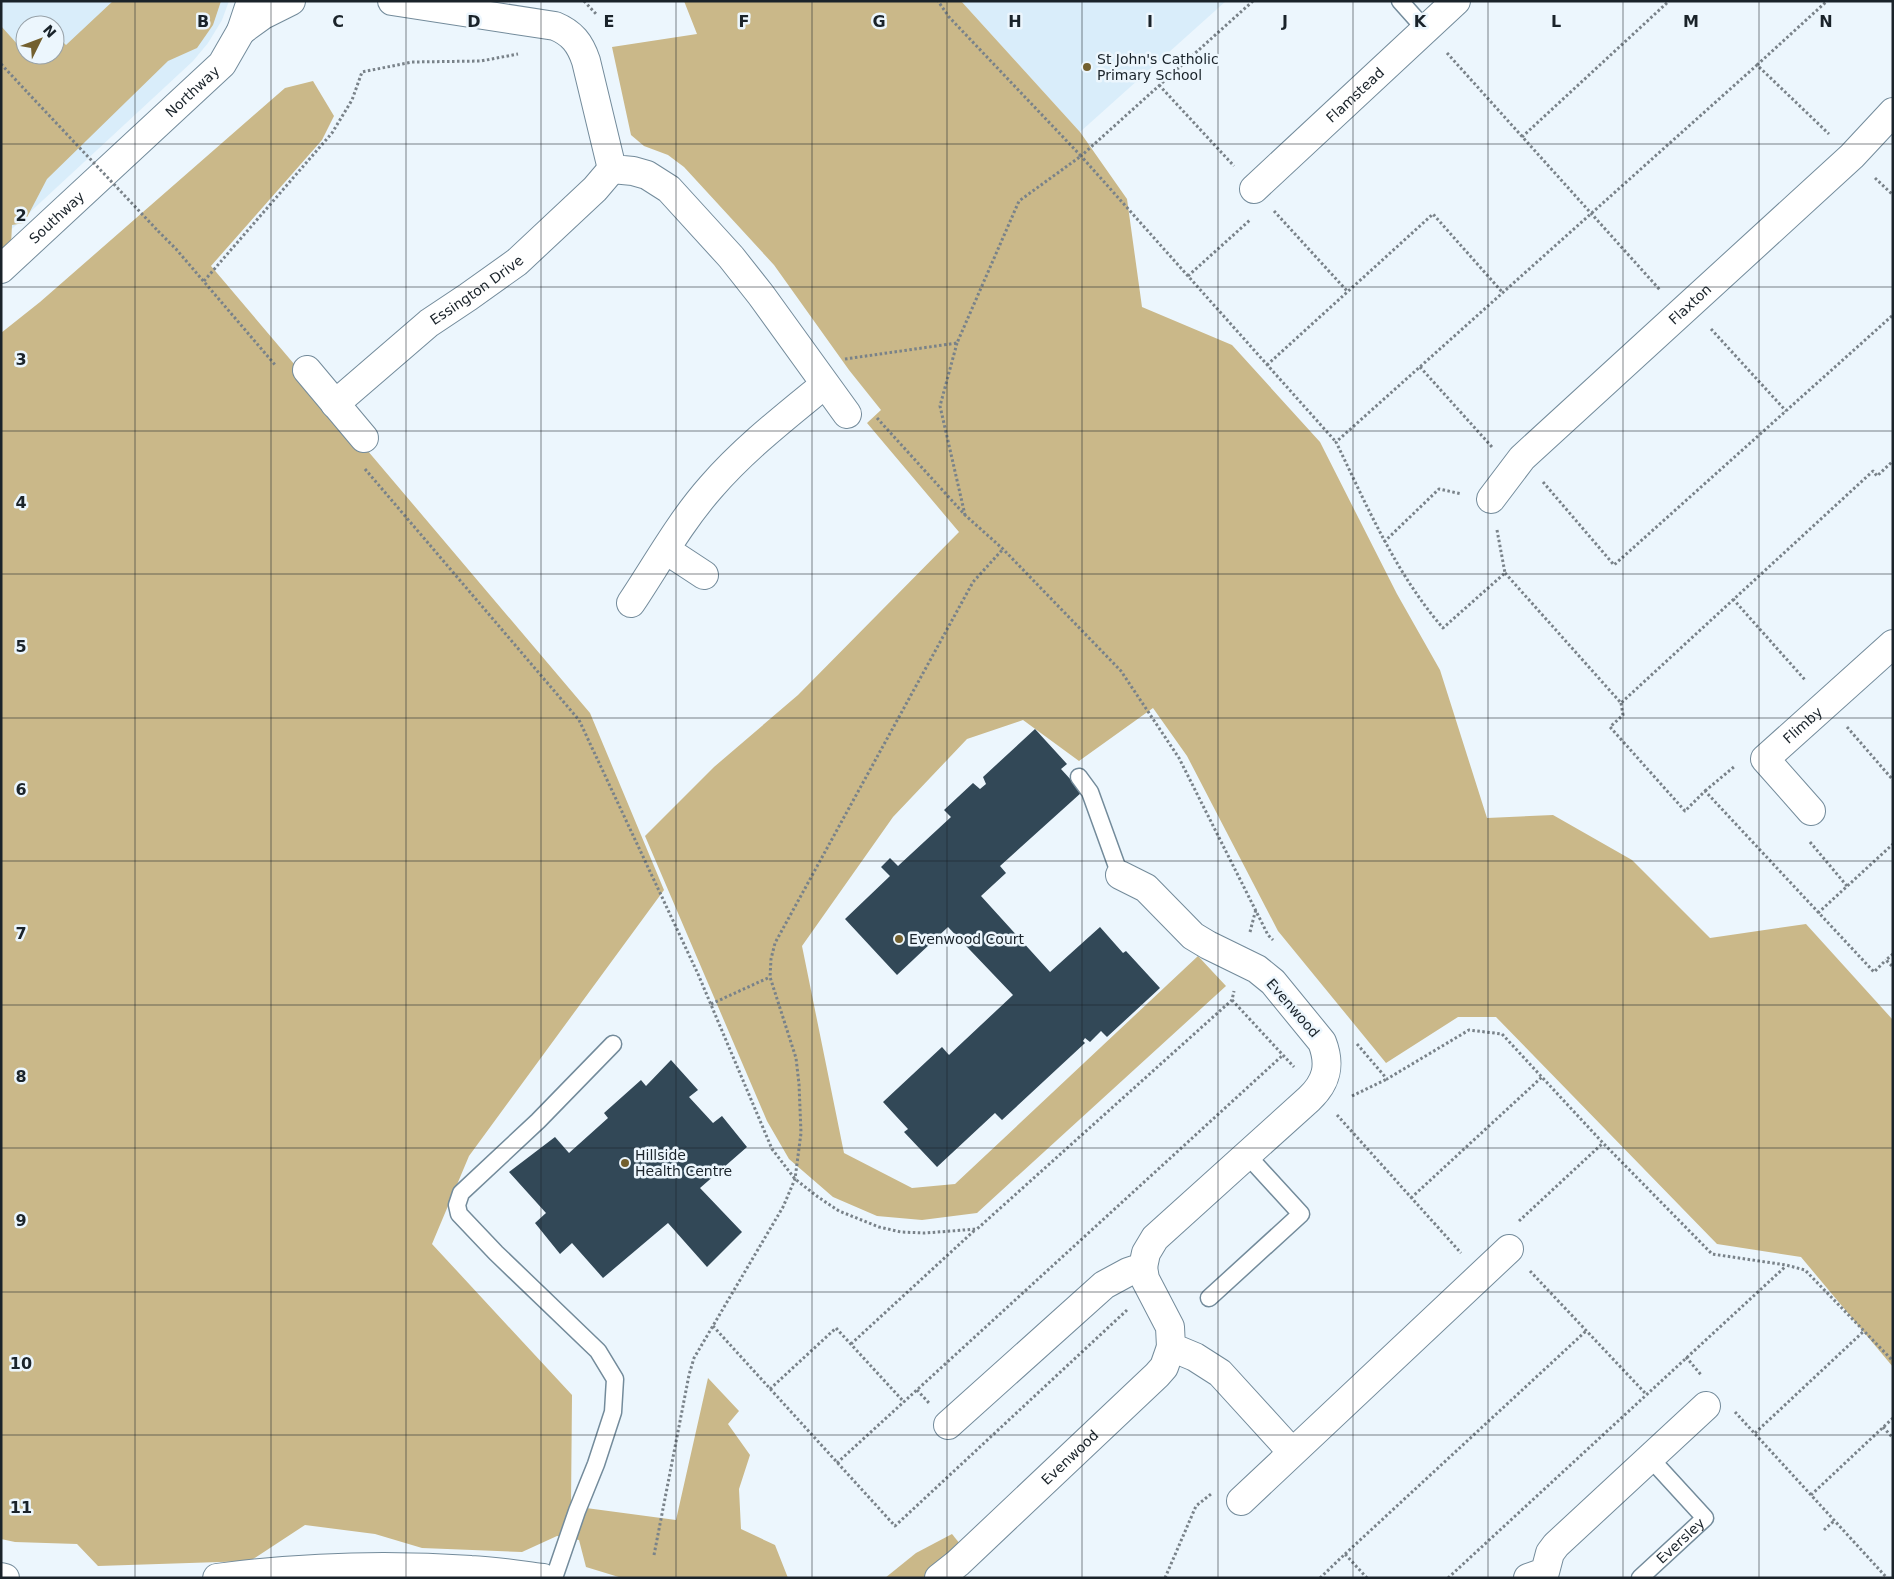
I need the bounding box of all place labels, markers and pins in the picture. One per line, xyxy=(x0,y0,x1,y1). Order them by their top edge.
place label: St John's Catholic Primary School xyxy=(1097,51,1219,83)
marker: St John's Catholic Primary School xyxy=(1081,61,1093,73)
place label: Evenwood Court xyxy=(909,931,1025,947)
marker: Evenwood Court xyxy=(893,933,905,945)
place label: Hillside Health Centre xyxy=(635,1147,732,1179)
marker: Hillside Health Centre xyxy=(619,1157,631,1169)

